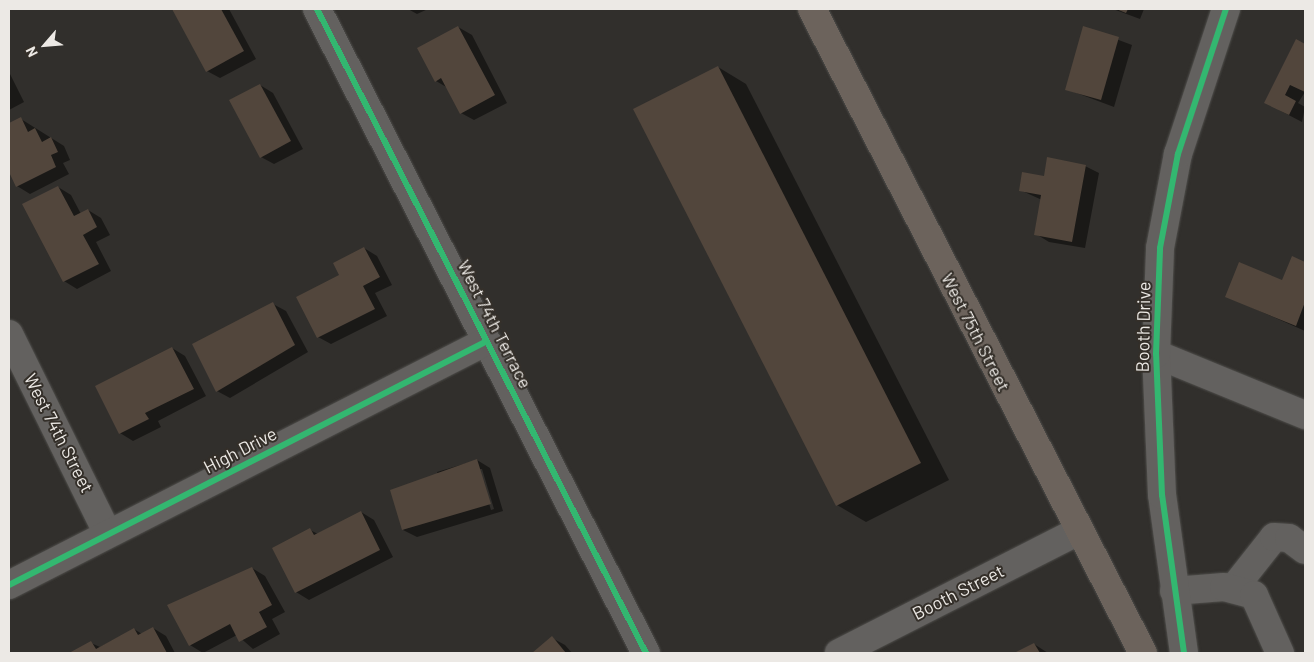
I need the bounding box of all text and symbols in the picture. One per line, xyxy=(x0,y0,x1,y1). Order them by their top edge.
north arrow xyxy=(20,20,70,70)
text: N xyxy=(22,44,41,60)
street label: West 74th Terrace xyxy=(453,256,537,392)
street label: West 75th Street xyxy=(937,269,1015,395)
street label: Booth Drive xyxy=(1131,281,1155,373)
street label: West 74th Street xyxy=(20,370,98,496)
street label: High Drive xyxy=(200,422,280,478)
street label: Booth Street xyxy=(909,560,1007,624)

